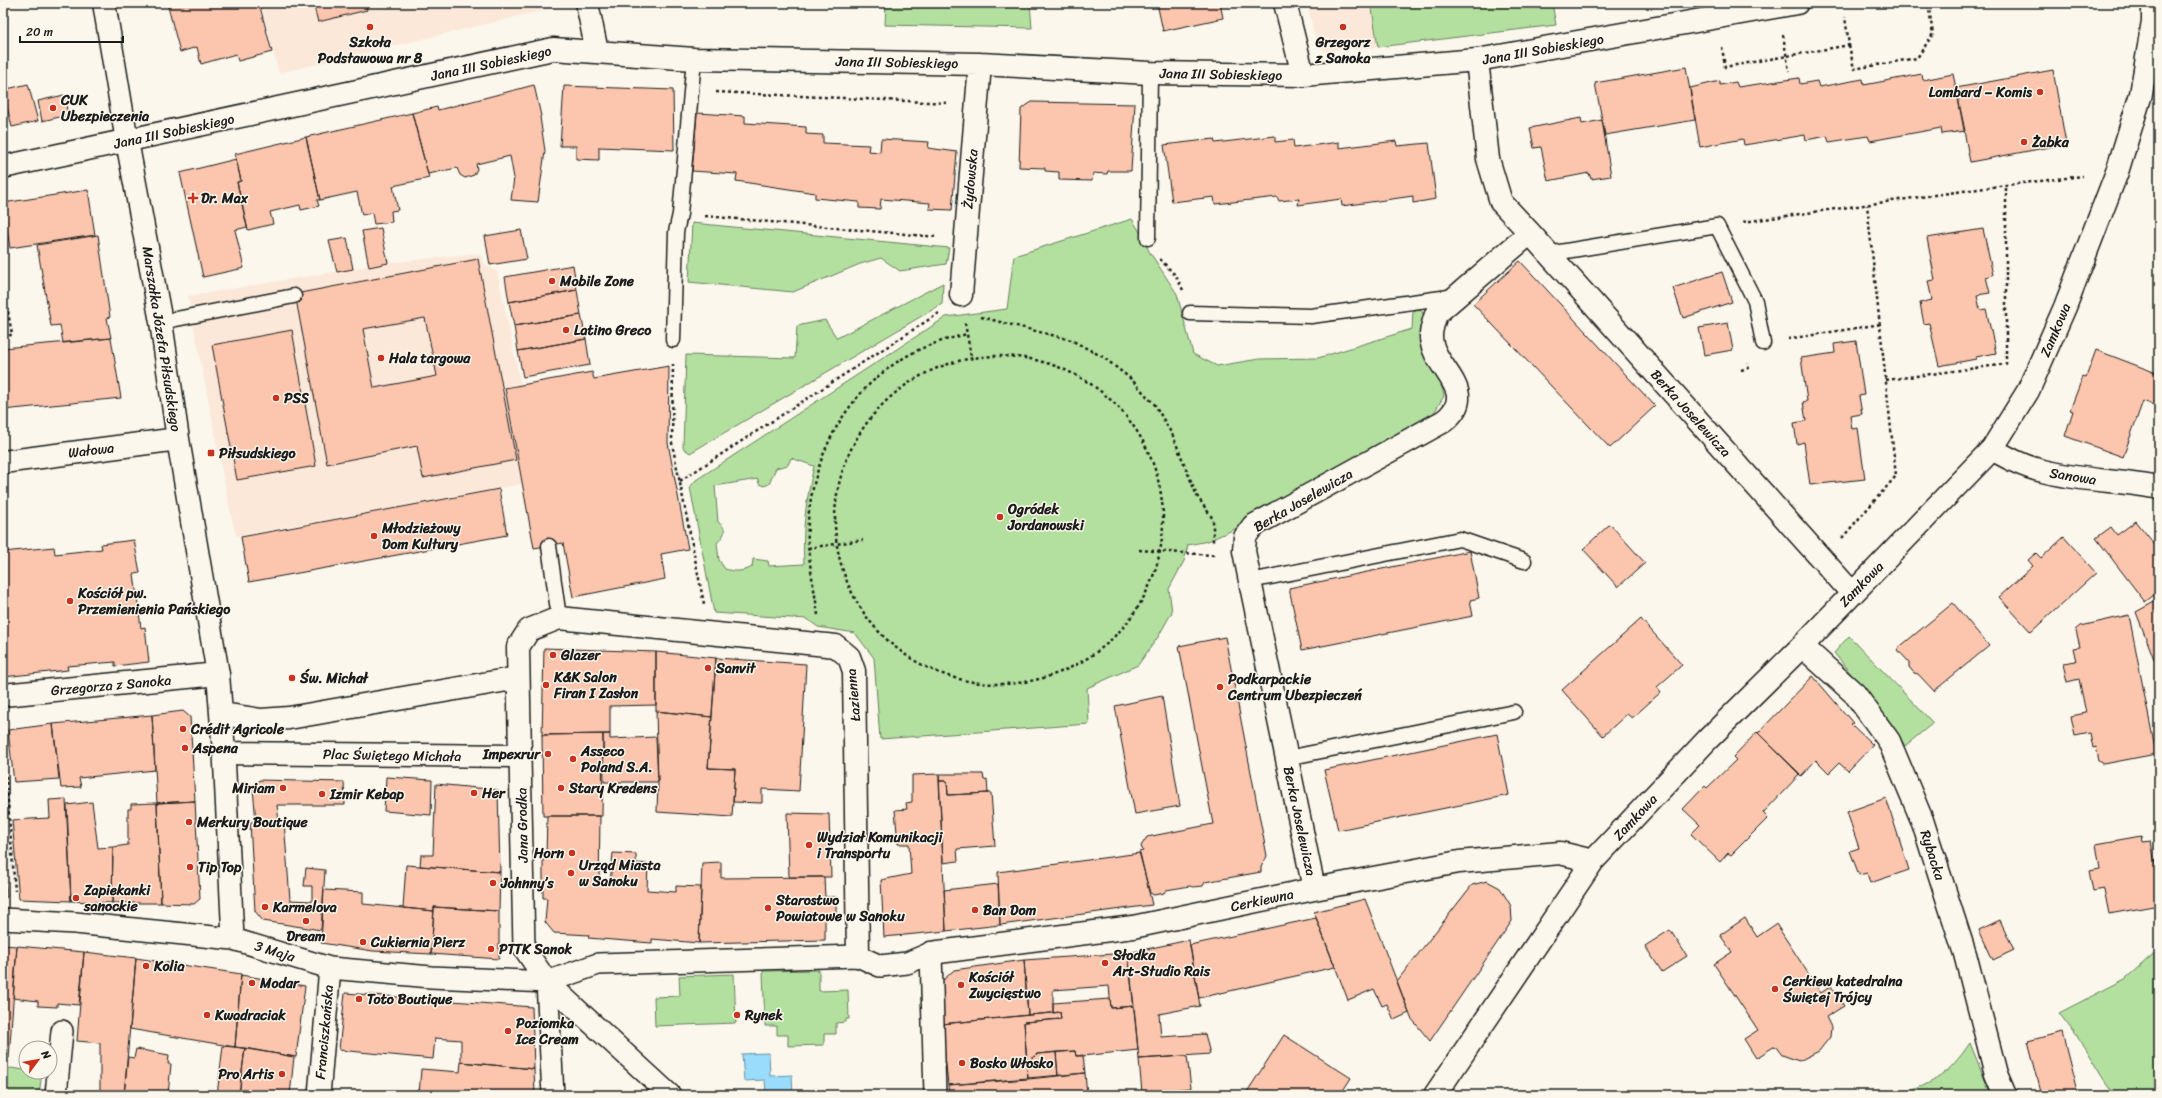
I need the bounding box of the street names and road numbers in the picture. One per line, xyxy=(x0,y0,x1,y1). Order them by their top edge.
street label: Jana III Sobieskiego xyxy=(1479,27,1606,73)
street label: Jana III Sobieskiego xyxy=(427,38,554,89)
street label: Jana III Sobieskiego xyxy=(834,49,959,76)
street label: Jana III Sobieskiego xyxy=(1158,61,1283,88)
street label: Jana III Sobieskiego xyxy=(110,106,237,157)
street label: Żydowska xyxy=(955,147,986,210)
street label: Marszałka Józefa Piłsudskiego xyxy=(134,245,189,434)
street label: Zamkowa xyxy=(2033,299,2078,361)
street label: Berka Joselewicza xyxy=(1644,363,1737,463)
street label: Wałowa xyxy=(67,435,116,466)
street label: Sanowa xyxy=(2048,460,2098,493)
street label: Berka Joselewicza xyxy=(1249,462,1358,539)
street label: Zamkowa xyxy=(1833,555,1890,613)
street label: Łazienna xyxy=(839,667,868,722)
street label: Grzegorza z Sanoka xyxy=(50,668,172,703)
street label: Plac Świętego Michała xyxy=(322,742,462,769)
street label: Berka Joselewicza xyxy=(1276,764,1323,878)
street label: Jana Grodka xyxy=(509,787,536,864)
street label: Zamkowa xyxy=(1607,788,1664,847)
street label: Rybacka xyxy=(1913,827,1953,885)
street label: Cerkiewna xyxy=(1228,882,1296,919)
street label: 3 Maja xyxy=(251,933,299,970)
street label: Franciszkańska xyxy=(308,984,341,1080)

